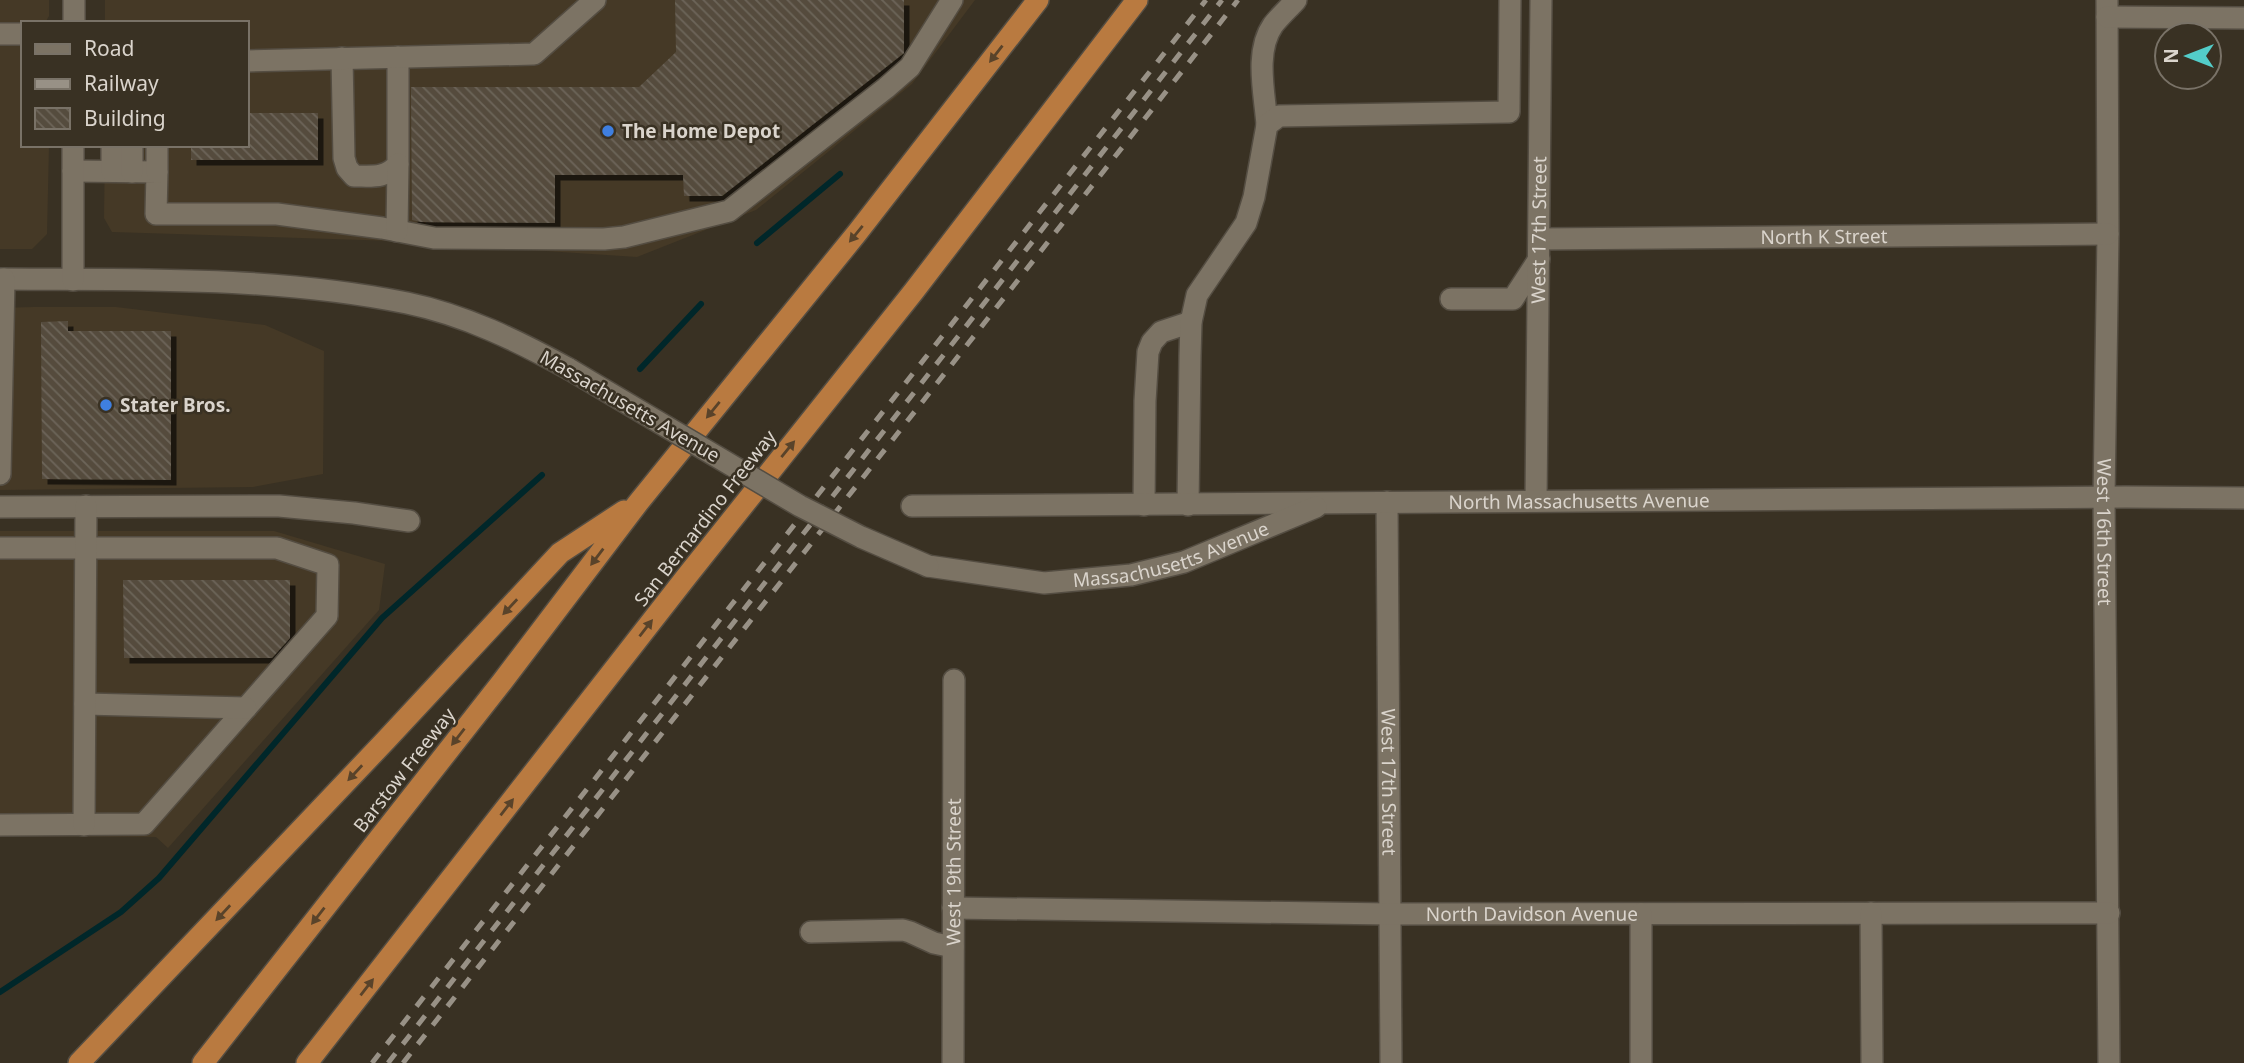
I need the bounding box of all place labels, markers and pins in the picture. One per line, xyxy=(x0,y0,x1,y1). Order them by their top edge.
place label: The Home Depot xyxy=(622,118,780,144)
marker: The Home Depot xyxy=(600,123,616,139)
place label: Stater Bros. xyxy=(120,392,231,418)
marker: Stater Bros. xyxy=(98,397,114,413)

